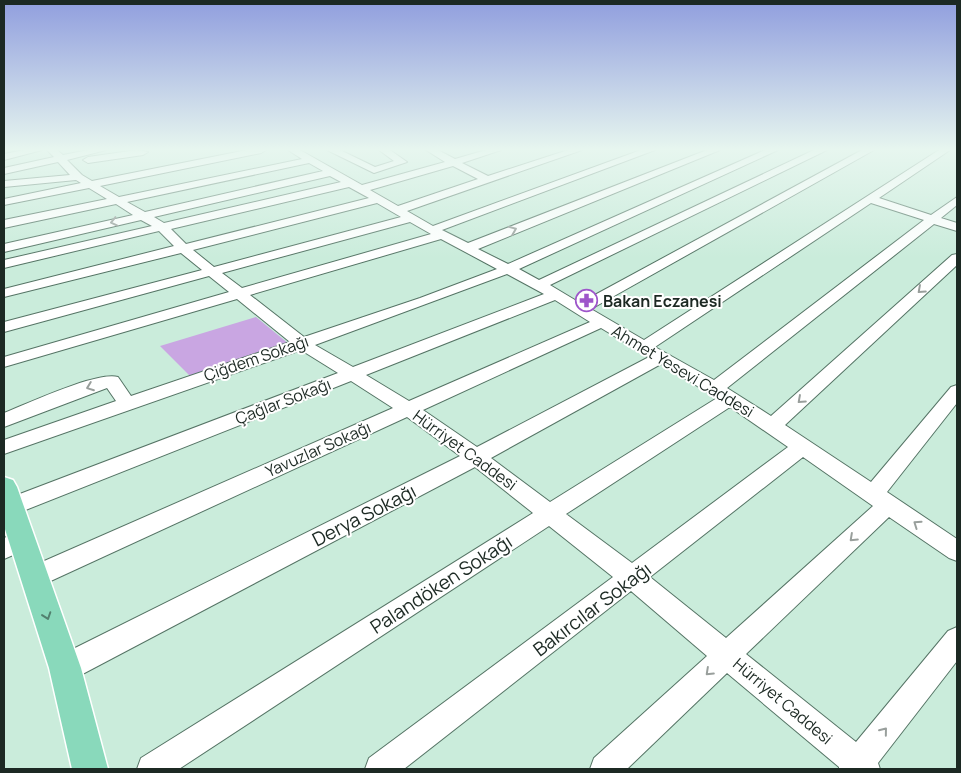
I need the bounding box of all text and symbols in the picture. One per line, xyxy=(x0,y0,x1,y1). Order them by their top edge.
one-way arrow xyxy=(110,216,119,227)
one-way arrow xyxy=(508,226,517,236)
one-way arrow xyxy=(918,285,927,294)
pharmacy icon: Bakan Eczanesi xyxy=(575,289,599,313)
place label: Bakan Eczanesi xyxy=(603,290,722,312)
street label: Ahmet Yesevi Caddesi xyxy=(608,320,758,422)
street label: Çiğdem Sokağı xyxy=(201,330,311,386)
street label: Çağlar Sokağı xyxy=(232,373,334,429)
one-way arrow xyxy=(86,380,95,391)
one-way arrow xyxy=(797,394,806,403)
street label: Hürriyet Caddesi xyxy=(409,405,521,495)
street label: Yavuzlar Sokağı xyxy=(262,416,374,482)
street label: Derya Sokağı xyxy=(308,478,420,552)
one-way arrow xyxy=(913,521,923,530)
street label: Palandöken Sokağı xyxy=(365,528,517,640)
one-way arrow xyxy=(850,532,859,541)
street label: Bakırcılar Sokağı xyxy=(528,556,656,662)
one-way arrow xyxy=(41,611,51,619)
street label: Hürriyet Caddesi xyxy=(729,653,837,749)
one-way arrow xyxy=(706,666,715,675)
one-way arrow xyxy=(879,728,887,737)

